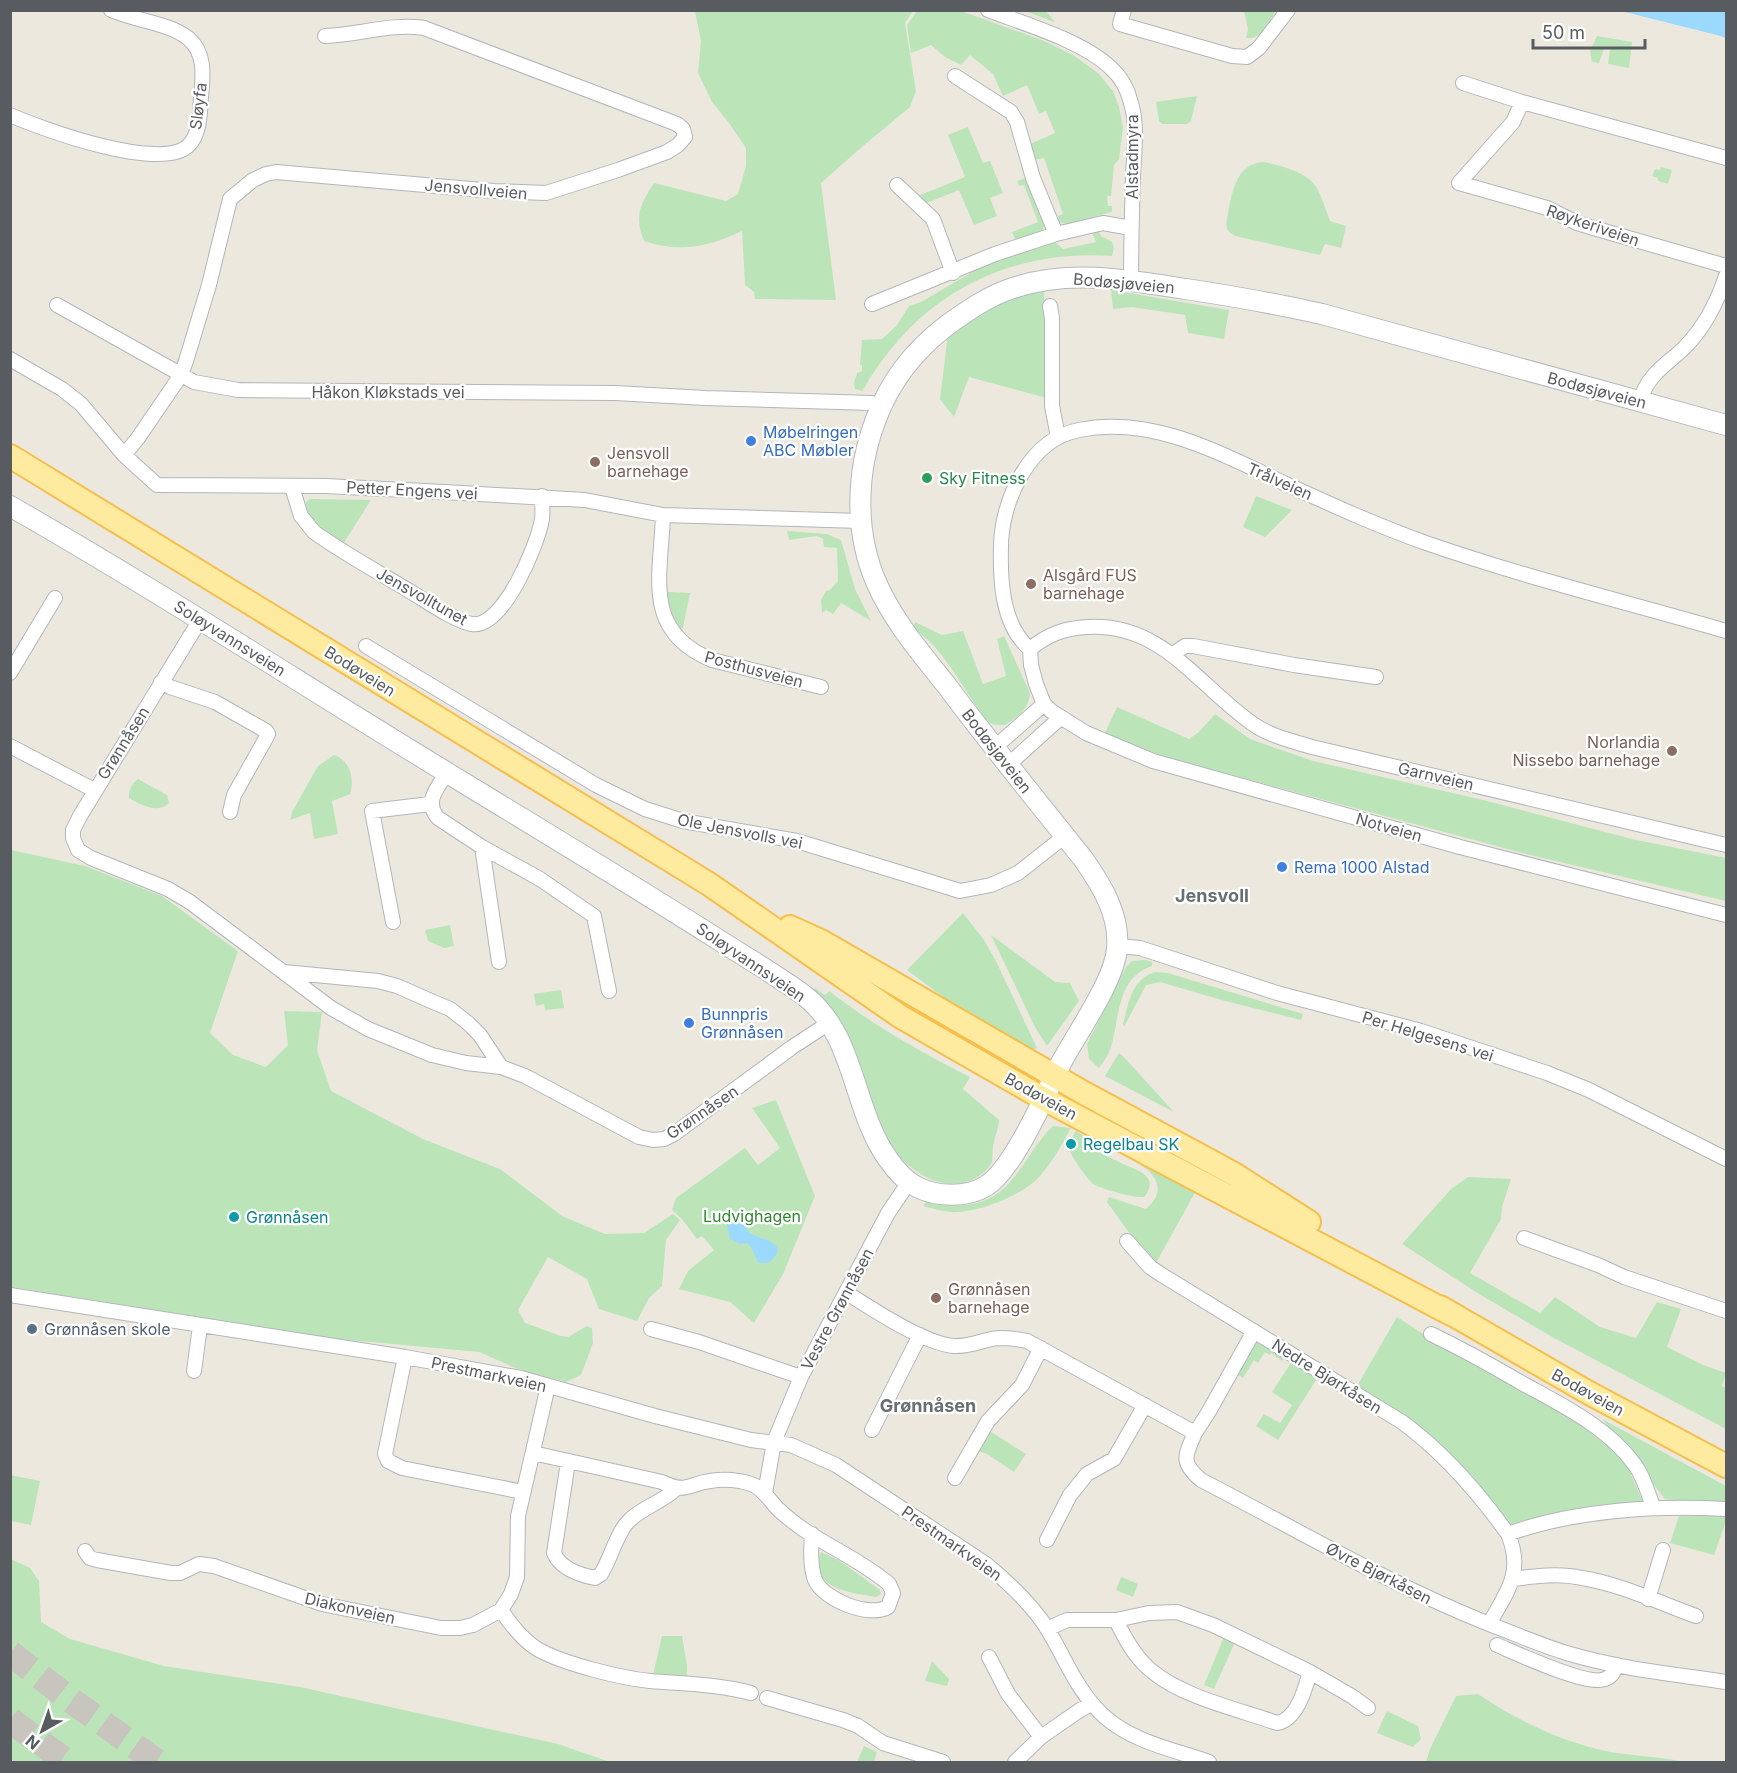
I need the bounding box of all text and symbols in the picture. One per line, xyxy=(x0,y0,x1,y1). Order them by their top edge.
scale bar xyxy=(1533,12,1646,50)
text: 50 m xyxy=(1542,22,1585,43)
street label: Sløyfa xyxy=(185,81,211,131)
street label: Alstadmyra xyxy=(1122,114,1142,200)
street label: Jensvollveien xyxy=(424,175,528,203)
street label: Røykeriveien xyxy=(1544,200,1642,250)
street label: Bodøsjøveien xyxy=(1072,269,1176,297)
street label: Bodøsjøveien xyxy=(1545,367,1649,413)
street label: Håkon Kløkstads vei xyxy=(311,382,465,402)
place label: Møbelringen ABC Møbler xyxy=(763,422,858,460)
marker: Møbelringen ABC Møbler xyxy=(744,434,758,448)
place label: Jensvoll barnehage xyxy=(607,443,689,481)
marker: Jensvoll barnehage xyxy=(588,455,602,469)
street label: Trålveien xyxy=(1244,458,1316,504)
place label: Sky Fitness xyxy=(939,468,1026,488)
marker: Sky Fitness xyxy=(920,471,934,485)
street label: Petter Engens vei xyxy=(346,477,478,503)
street label: Jensvolltunet xyxy=(373,563,471,629)
place label: Alsgård FUS barnehage xyxy=(1043,565,1137,603)
marker: Alsgård FUS barnehage xyxy=(1024,577,1038,591)
street label: Soløyvannsveien xyxy=(170,596,290,680)
street label: Bodøveien xyxy=(321,641,399,701)
street label: Posthusveien xyxy=(702,646,806,692)
street label: Grønnåsen xyxy=(93,703,153,783)
street label: Bodøsjøveien xyxy=(958,705,1036,797)
place label: Norlandia Nissebo barnehage xyxy=(1512,732,1660,770)
marker: Norlandia Nissebo barnehage xyxy=(1665,744,1679,758)
street label: Garnveien xyxy=(1396,758,1476,794)
street label: Notveien xyxy=(1354,808,1424,846)
street label: Ole Jensvolls vei xyxy=(676,809,804,853)
place label: Rema 1000 Alstad xyxy=(1294,857,1430,877)
marker: Rema 1000 Alstad xyxy=(1275,860,1289,874)
district label: Jensvoll xyxy=(1175,885,1249,906)
street label: Soløyvannsveien xyxy=(692,918,810,1006)
place label: Bunnpris Grønnåsen xyxy=(701,1004,783,1042)
street label: Per Helgesens vei xyxy=(1360,1007,1496,1065)
marker: Bunnpris Grønnåsen xyxy=(682,1016,696,1030)
street label: Bodøveien xyxy=(1001,1068,1081,1124)
street label: Grønnåsen xyxy=(662,1081,742,1143)
place label: Regelbau SK xyxy=(1083,1134,1180,1154)
marker: Regelbau SK xyxy=(1064,1137,1078,1151)
park label: Ludvighagen xyxy=(703,1206,801,1226)
place label: Grønnåsen xyxy=(246,1207,328,1227)
marker: Grønnåsen xyxy=(227,1210,241,1224)
street label: Vestre Grønnåsen xyxy=(796,1245,878,1373)
place label: Grønnåsen barnehage xyxy=(948,1279,1030,1317)
marker: Grønnåsen barnehage xyxy=(929,1291,943,1305)
place label: Grønnåsen skole xyxy=(44,1319,171,1339)
marker: Grønnåsen skole xyxy=(25,1322,39,1336)
street label: Nedre Bjørkåsen xyxy=(1268,1334,1386,1418)
street label: Prestmarkveien xyxy=(429,1352,549,1396)
street label: Bodøveien xyxy=(1548,1364,1628,1420)
district label: Grønnåsen xyxy=(880,1395,976,1416)
street label: Prestmarkveien xyxy=(898,1501,1006,1585)
street label: Øvre Bjørkåsen xyxy=(1323,1538,1435,1608)
street label: Diakonveien xyxy=(303,1588,397,1628)
north arrow xyxy=(12,1701,72,1761)
text: N xyxy=(21,1731,43,1754)

